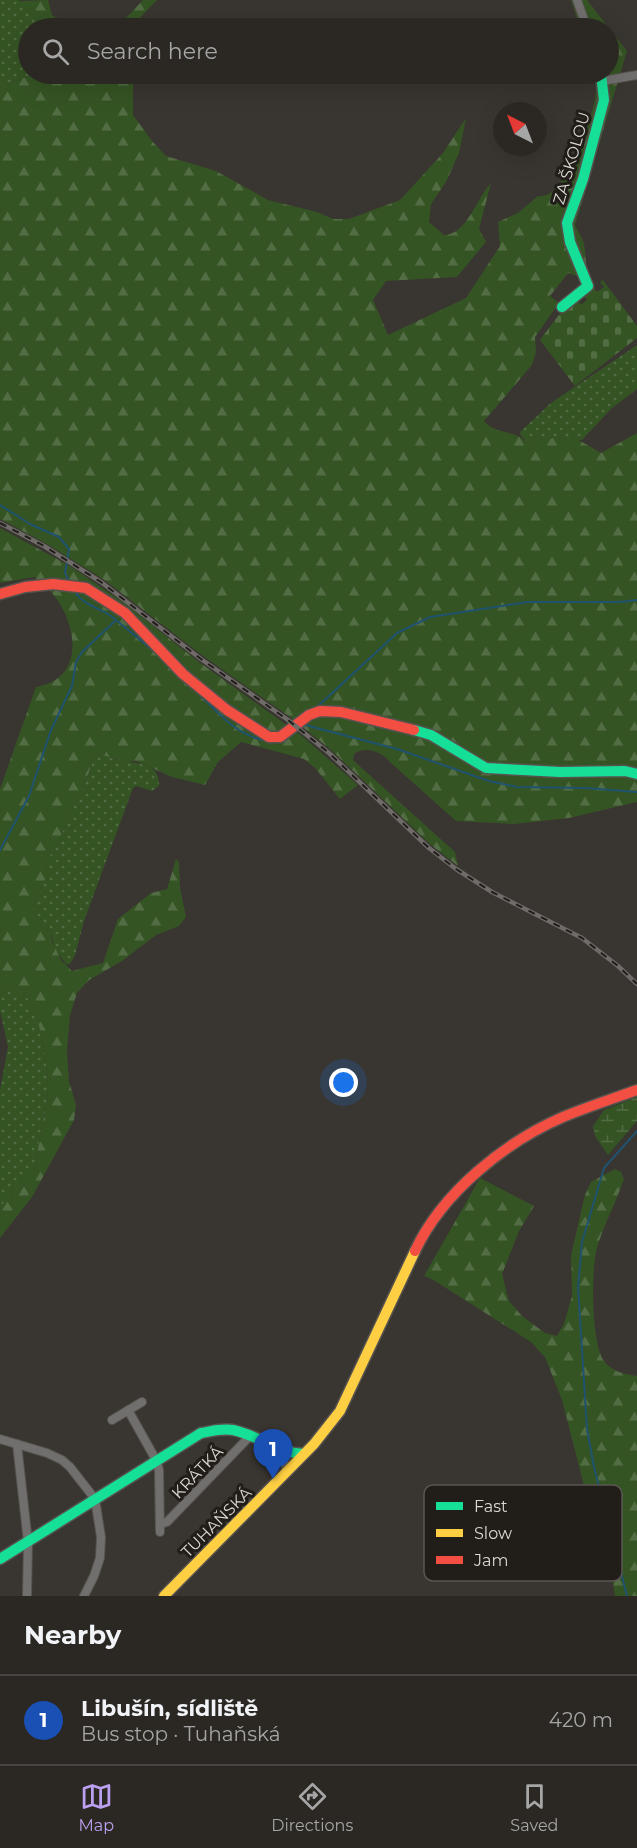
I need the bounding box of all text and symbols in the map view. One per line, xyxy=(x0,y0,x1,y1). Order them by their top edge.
search box xyxy=(18,18,619,84)
icon: search xyxy=(39,35,72,68)
text: Search here xyxy=(87,38,218,65)
north arrow xyxy=(493,102,547,156)
street label: ZA ŠKOLOU xyxy=(549,110,594,207)
your location xyxy=(329,1068,358,1097)
pin: 1 xyxy=(254,1430,292,1479)
street label: KRÁTKÁ xyxy=(168,1442,227,1502)
street label: TUHAŇSKÁ xyxy=(177,1483,256,1561)
legend xyxy=(424,1485,622,1581)
text: Fast xyxy=(474,1497,508,1516)
text: Slow xyxy=(474,1524,512,1543)
text: Jam xyxy=(473,1551,508,1570)
text: Nearby xyxy=(24,1619,121,1651)
text: Libušín, sídliště xyxy=(81,1695,258,1722)
text: 1 xyxy=(40,1708,47,1732)
text: 420 m xyxy=(549,1708,613,1732)
text: Bus stop · Tuhaňská xyxy=(81,1722,280,1746)
tab: Map xyxy=(79,1780,114,1835)
tab: Directions xyxy=(271,1780,353,1835)
tab: Saved xyxy=(510,1780,558,1835)

